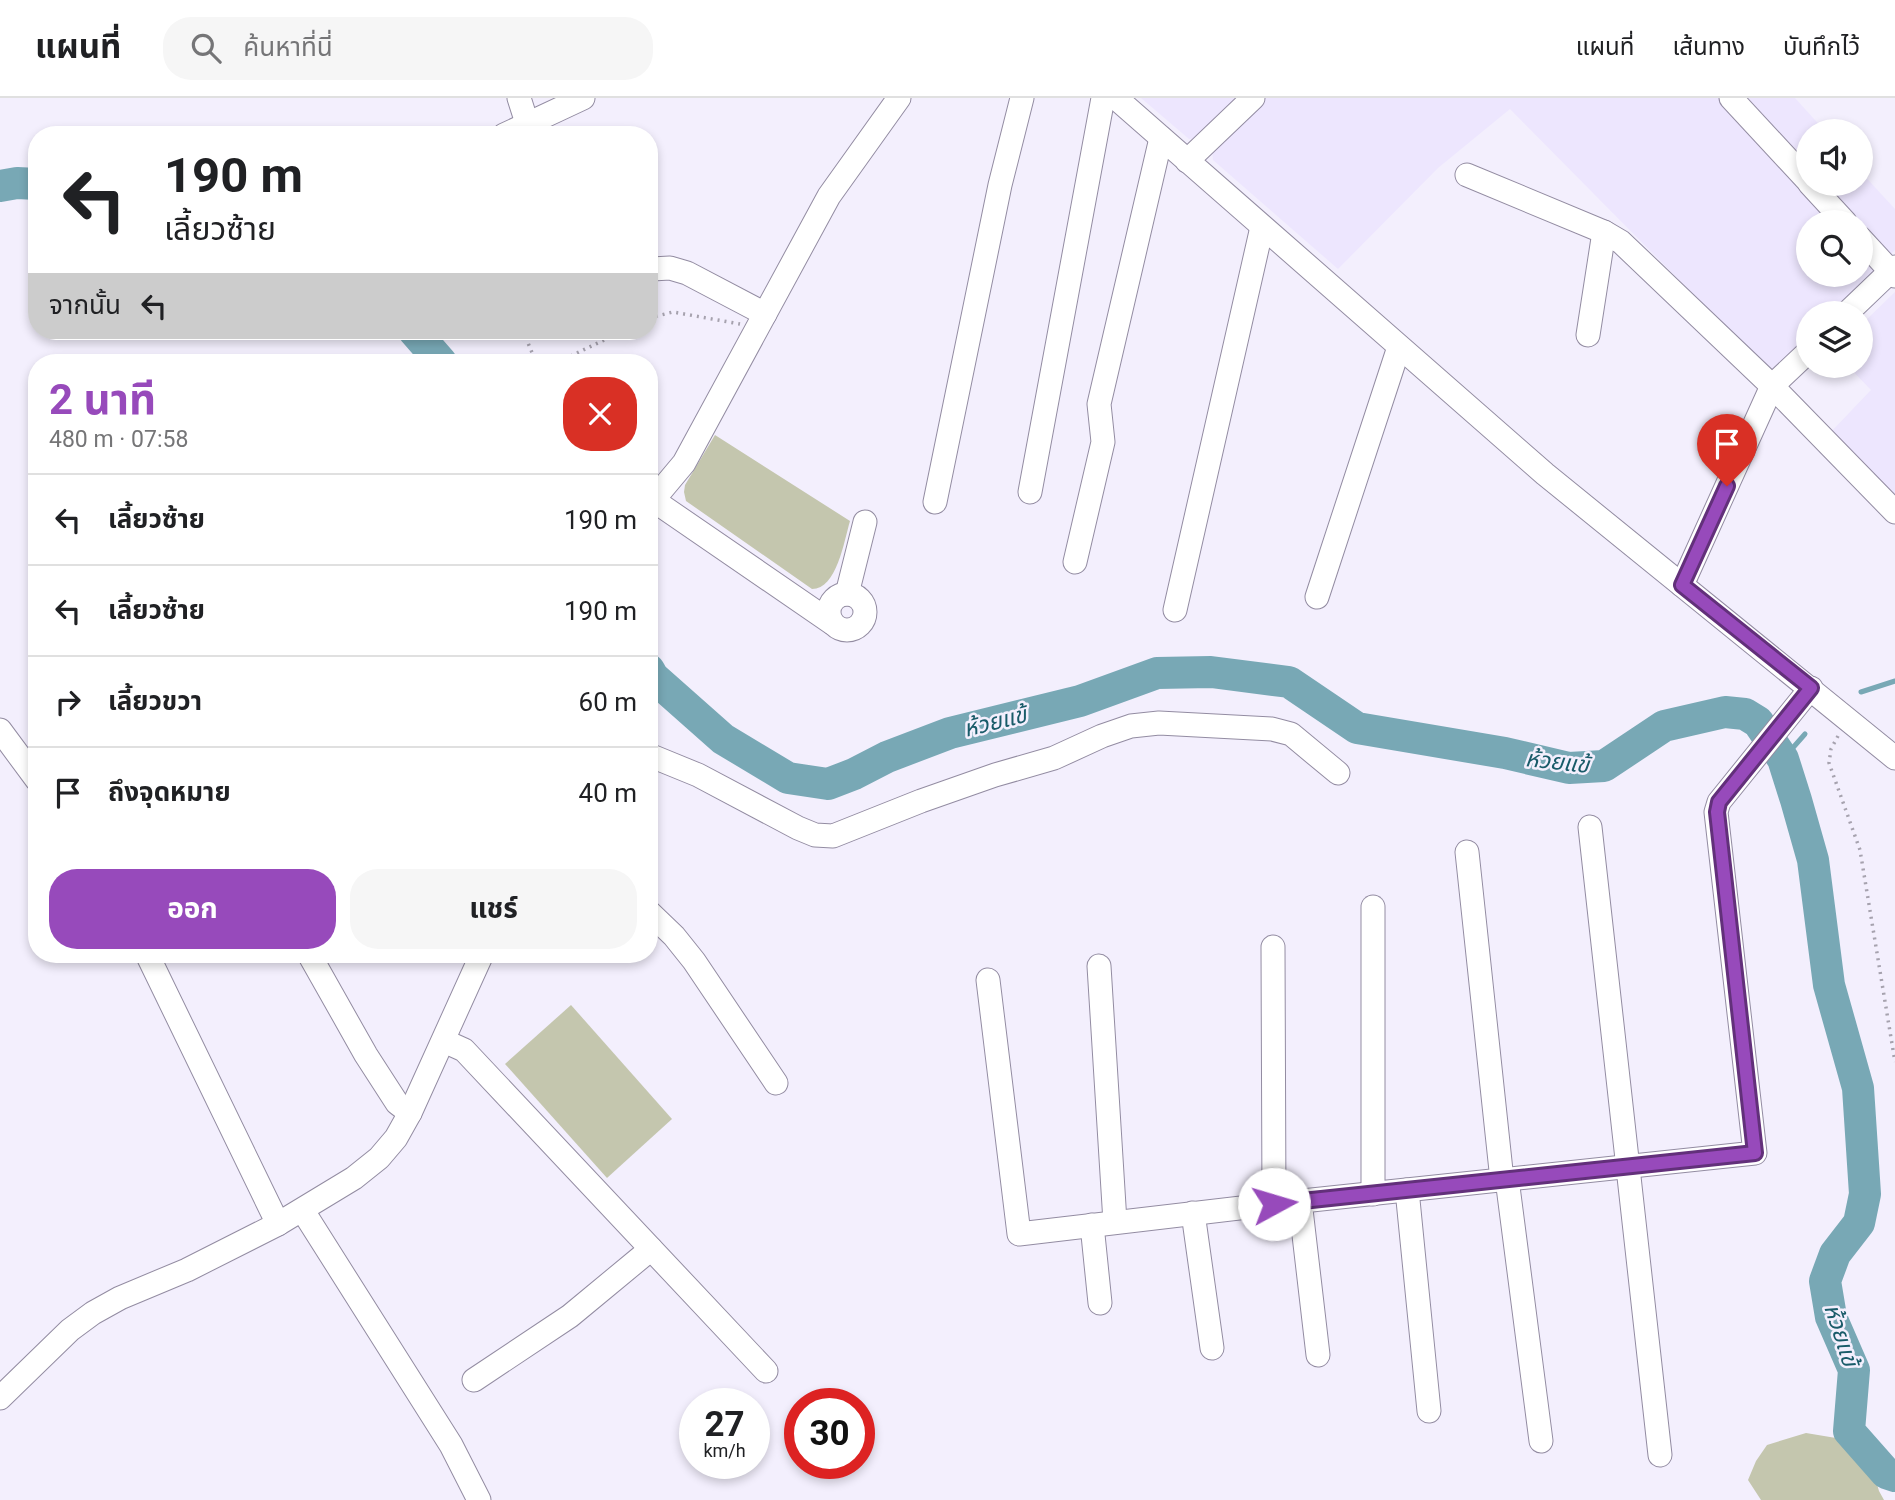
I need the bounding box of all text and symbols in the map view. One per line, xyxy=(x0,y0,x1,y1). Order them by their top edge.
search box xyxy=(163,17,653,80)
text: แผนที่ xyxy=(35,27,121,66)
icon: search xyxy=(187,29,225,67)
text: ค้นหาที่นี่ xyxy=(243,32,333,62)
text: แผนที่ xyxy=(1576,33,1634,61)
text: เส้นทาง xyxy=(1672,33,1745,61)
text: บันทึกไว้ xyxy=(1783,33,1860,61)
map controls xyxy=(1796,119,1873,378)
button: sound xyxy=(1796,119,1873,196)
text: 190 m xyxy=(164,147,303,204)
icon: left xyxy=(49,154,140,245)
text: เลี้ยวซ้าย xyxy=(164,210,276,248)
button: search xyxy=(1796,210,1873,287)
icon: left xyxy=(135,287,173,325)
text: จากนั้น xyxy=(49,290,121,320)
button: layers xyxy=(1796,301,1873,378)
text: 2 นาที xyxy=(49,375,156,424)
button: close xyxy=(563,377,637,451)
pin xyxy=(1697,414,1757,486)
icon: arrive xyxy=(1708,425,1746,463)
text: 480 m · 07:58 xyxy=(49,426,188,453)
icon: left xyxy=(49,501,87,539)
text: เลี้ยวซ้าย xyxy=(108,504,205,534)
text: 190 m xyxy=(564,505,637,535)
icon: left xyxy=(49,592,87,630)
text: เลี้ยวซ้าย xyxy=(108,595,205,625)
text: 190 m xyxy=(564,596,637,626)
icon: right xyxy=(49,683,87,721)
text: เลี้ยวขวา xyxy=(108,686,202,716)
text: 60 m xyxy=(579,687,637,717)
water label: ห้วยแข้ xyxy=(961,700,1032,743)
water label: ห้วยแข้ xyxy=(1524,745,1593,779)
icon: arrive xyxy=(49,774,87,812)
text: ถึงจุดหมาย xyxy=(108,777,231,807)
text: 40 m xyxy=(579,778,637,808)
button: ออก xyxy=(49,869,336,949)
button: แชร์ xyxy=(350,869,637,949)
position arrow xyxy=(1237,1167,1311,1241)
water label: ห้วยแข้ xyxy=(1818,1300,1865,1373)
speed limit sign: 30 xyxy=(784,1388,875,1479)
text: 27 xyxy=(704,1404,745,1445)
text: km/h xyxy=(703,1440,746,1461)

